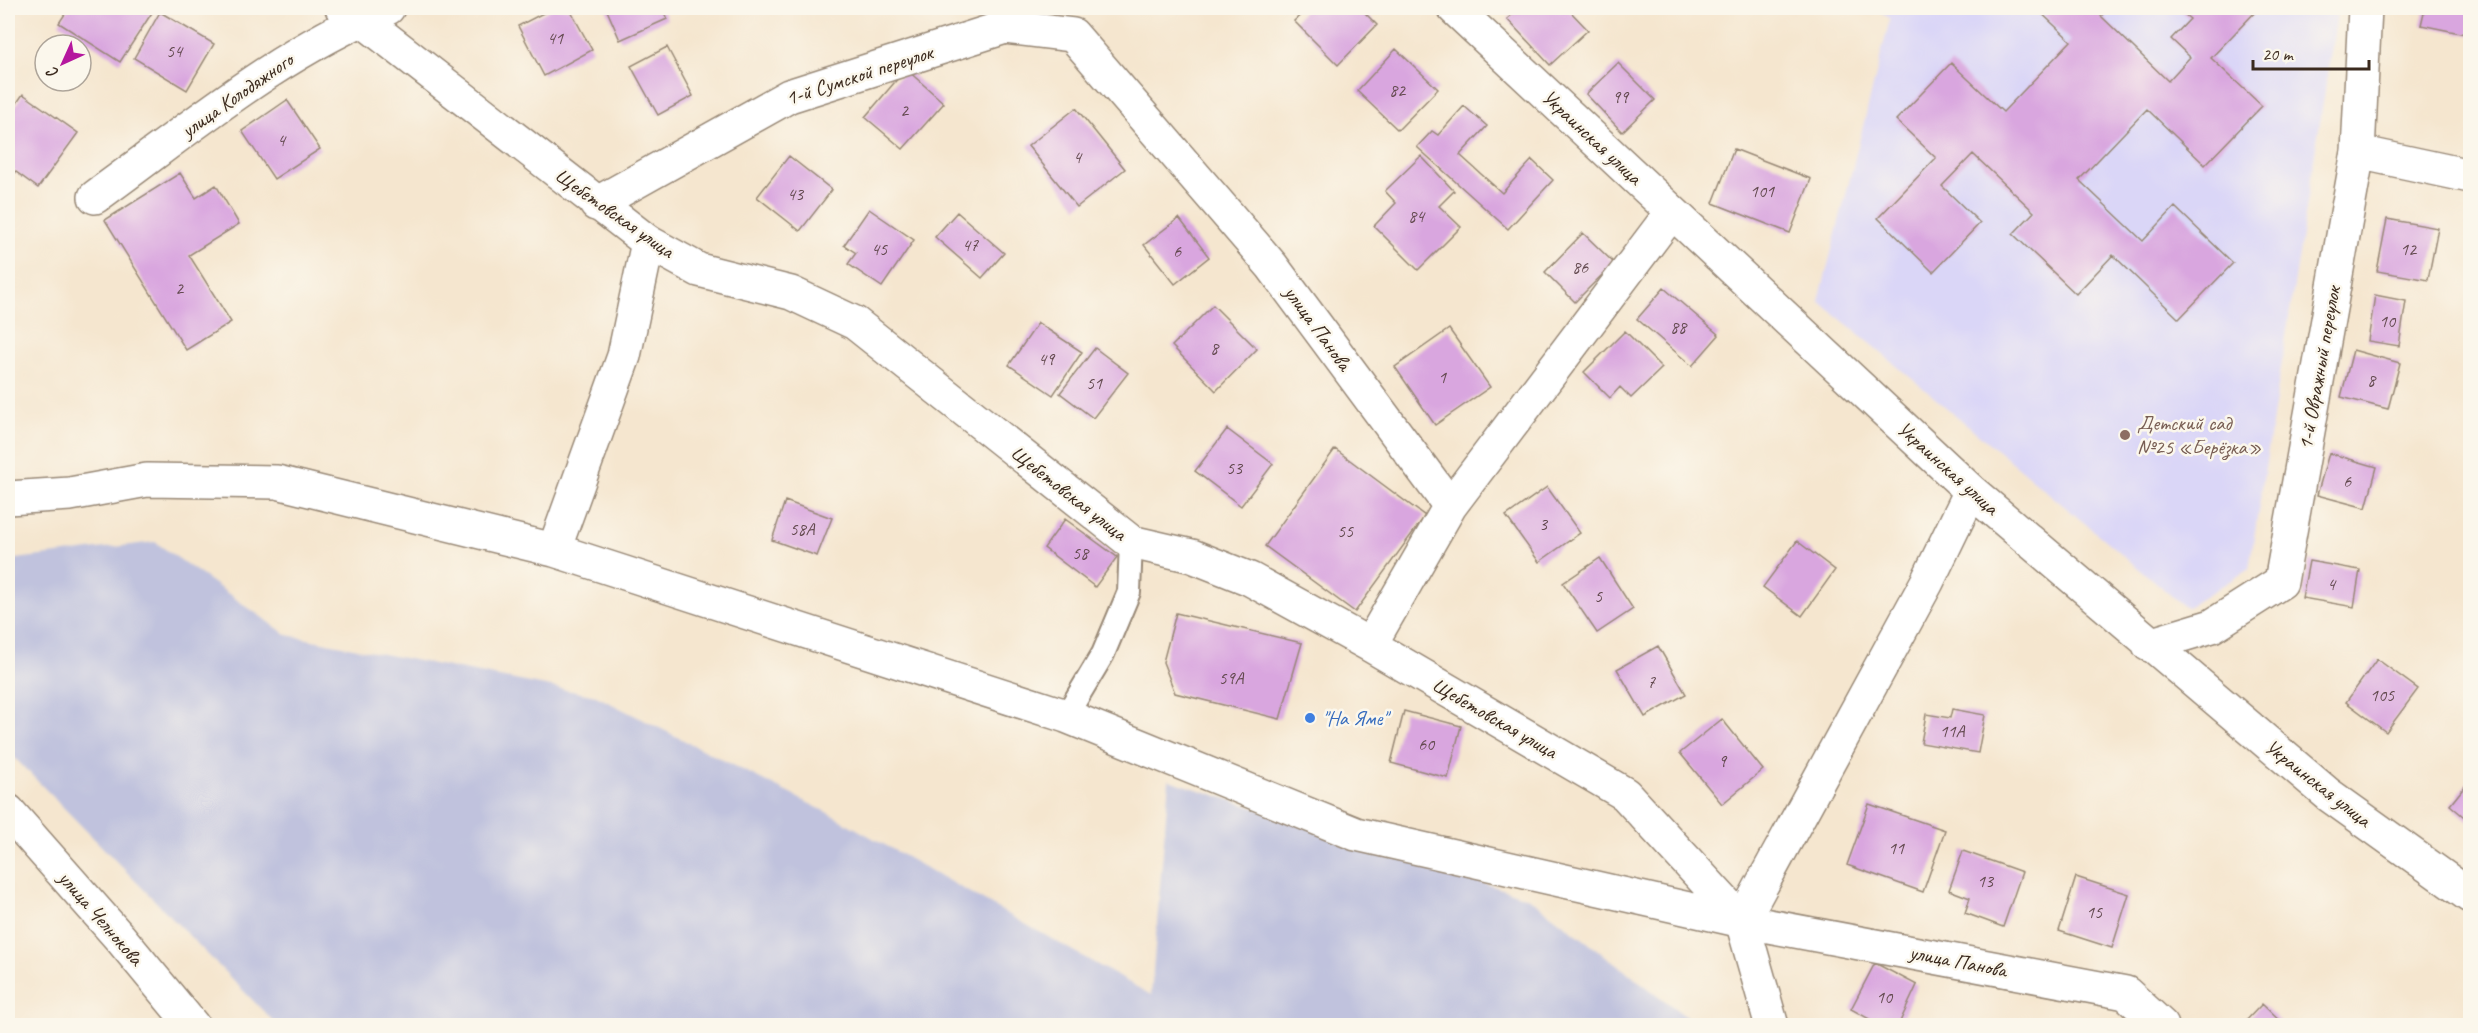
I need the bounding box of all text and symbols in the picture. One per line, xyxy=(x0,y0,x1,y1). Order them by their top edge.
house number: 41 xyxy=(547,27,564,49)
north arrow xyxy=(33,33,93,93)
scale bar xyxy=(2253,33,2368,71)
street label: 1-й Сумской переулок xyxy=(782,38,938,111)
house number: 54 xyxy=(166,40,184,62)
text: 20 m xyxy=(2262,43,2295,65)
street label: улица Колодяжного xyxy=(174,45,300,144)
text: С xyxy=(42,62,63,83)
house number: 82 xyxy=(1389,79,1407,101)
street label: Украинская улица xyxy=(1536,84,1649,191)
house number: 99 xyxy=(1612,86,1630,108)
house number: 2 xyxy=(900,99,910,121)
house number: 4 xyxy=(277,129,287,151)
house number: 4 xyxy=(1073,146,1083,168)
street label: Щебетовская улица xyxy=(551,162,681,264)
house number: 101 xyxy=(1750,180,1775,202)
house number: 43 xyxy=(787,183,805,205)
house number: 84 xyxy=(1408,205,1426,227)
house number: 47 xyxy=(962,234,979,256)
house number: 45 xyxy=(871,238,888,260)
house number: 12 xyxy=(2400,238,2418,260)
house number: 6 xyxy=(1173,240,1182,262)
house number: 86 xyxy=(1572,256,1589,278)
house number: 2 xyxy=(175,277,185,299)
street label: улица Панова xyxy=(1277,279,1359,377)
street label: 1-й Овражный переулок xyxy=(2292,282,2347,452)
house number: 10 xyxy=(2379,310,2397,332)
house number: 88 xyxy=(1670,316,1688,338)
house number: 8 xyxy=(1210,337,1220,359)
house number: 49 xyxy=(1038,348,1056,370)
house number: 1 xyxy=(1438,366,1447,388)
house number: 8 xyxy=(2367,369,2377,391)
house number: 51 xyxy=(1086,372,1103,394)
place label: Детский сад №25 «Берёзка» xyxy=(2137,410,2262,461)
street label: Украинская улица xyxy=(1892,416,2006,522)
marker: Детский сад №25 «Берёзка» xyxy=(2118,428,2132,442)
street label: Щебетовская улица xyxy=(1006,440,1133,547)
house number: 53 xyxy=(1226,457,1244,479)
house number: 6 xyxy=(2343,470,2352,492)
house number: 3 xyxy=(1539,513,1549,535)
house number: 58А xyxy=(789,518,816,540)
house number: 55 xyxy=(1337,520,1354,542)
house number: 58 xyxy=(1072,542,1090,564)
house number: 4 xyxy=(2327,573,2337,595)
house number: 5 xyxy=(1594,585,1603,607)
house number: 59А xyxy=(1218,667,1245,689)
house number: 7 xyxy=(1647,671,1656,693)
street label: Щебетовская улица xyxy=(1428,672,1563,765)
house number: 105 xyxy=(2370,684,2395,706)
place label: "На Яме" xyxy=(1322,705,1391,731)
marker: "На Яме" xyxy=(1303,711,1317,725)
house number: 11А xyxy=(1939,720,1966,742)
house number: 60 xyxy=(1418,733,1436,755)
street label: Украинская улица xyxy=(2260,733,2378,834)
house number: 9 xyxy=(1718,750,1728,772)
house number: 11 xyxy=(1888,837,1905,859)
street label: улица Челнокова xyxy=(52,864,150,972)
house number: 13 xyxy=(1977,870,1995,892)
house number: 15 xyxy=(2086,901,2103,923)
street label: улица Панова xyxy=(1905,938,2011,984)
house number: 10 xyxy=(1876,986,1894,1008)

